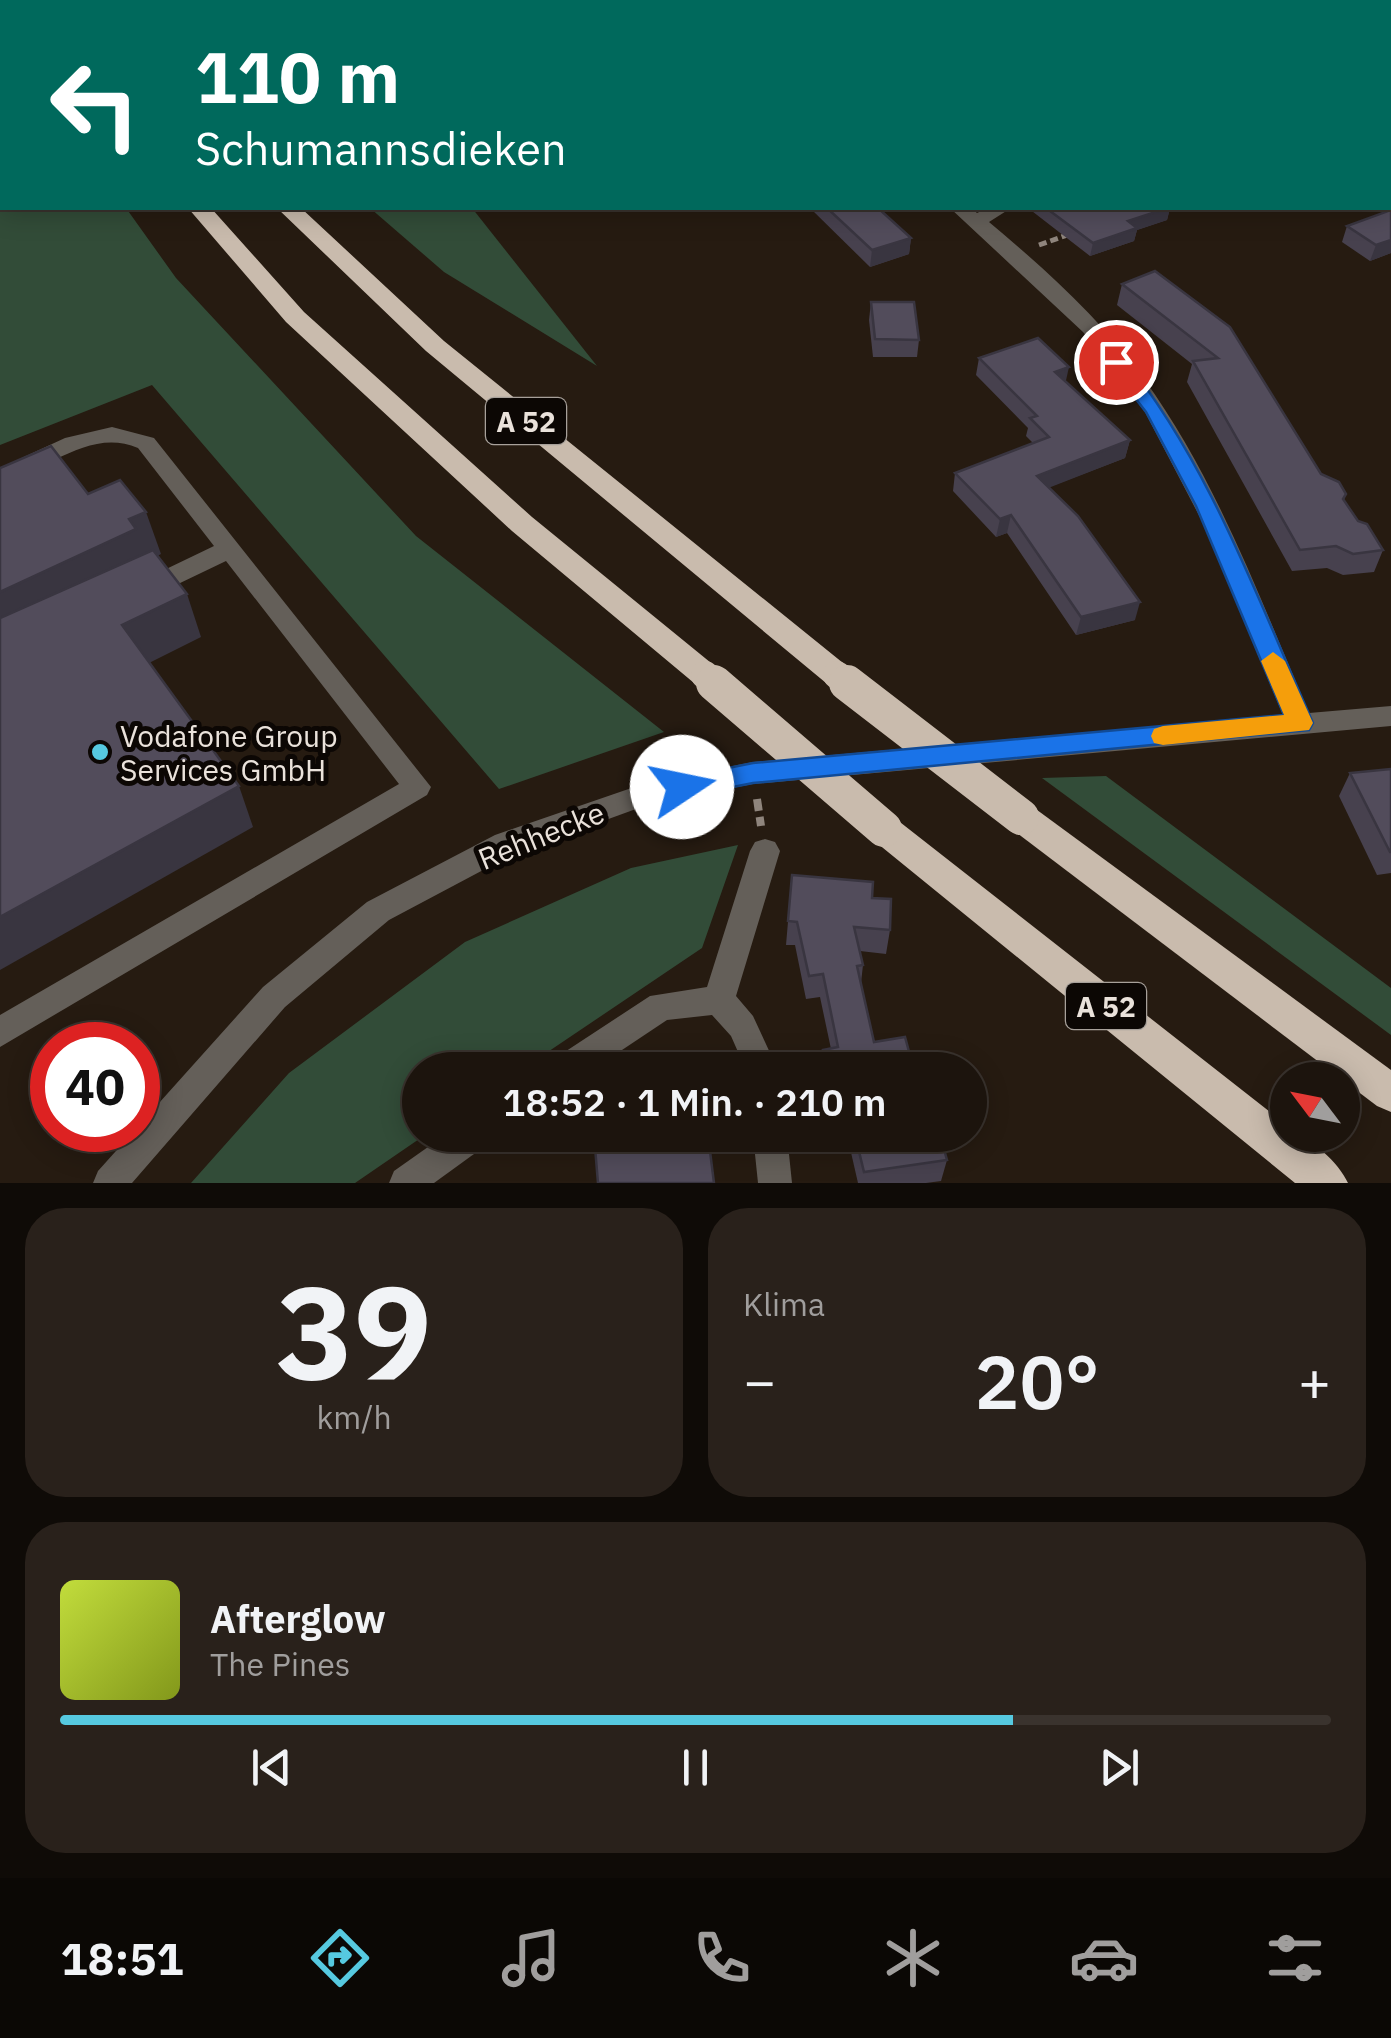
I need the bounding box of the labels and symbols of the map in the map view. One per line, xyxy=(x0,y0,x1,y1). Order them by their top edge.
pin xyxy=(1074,320,1159,405)
road number: A 52 xyxy=(486,398,566,444)
place label: Vodafone Group Services GmbH xyxy=(120,716,338,789)
position arrow xyxy=(630,735,734,839)
marker: Vodafone Group Services GmbH xyxy=(89,741,111,763)
street label: Rehhecke xyxy=(472,792,610,878)
road number: A 52 xyxy=(1066,983,1146,1029)
speed limit sign: 40 xyxy=(30,1022,160,1152)
north arrow xyxy=(1270,1062,1360,1152)

